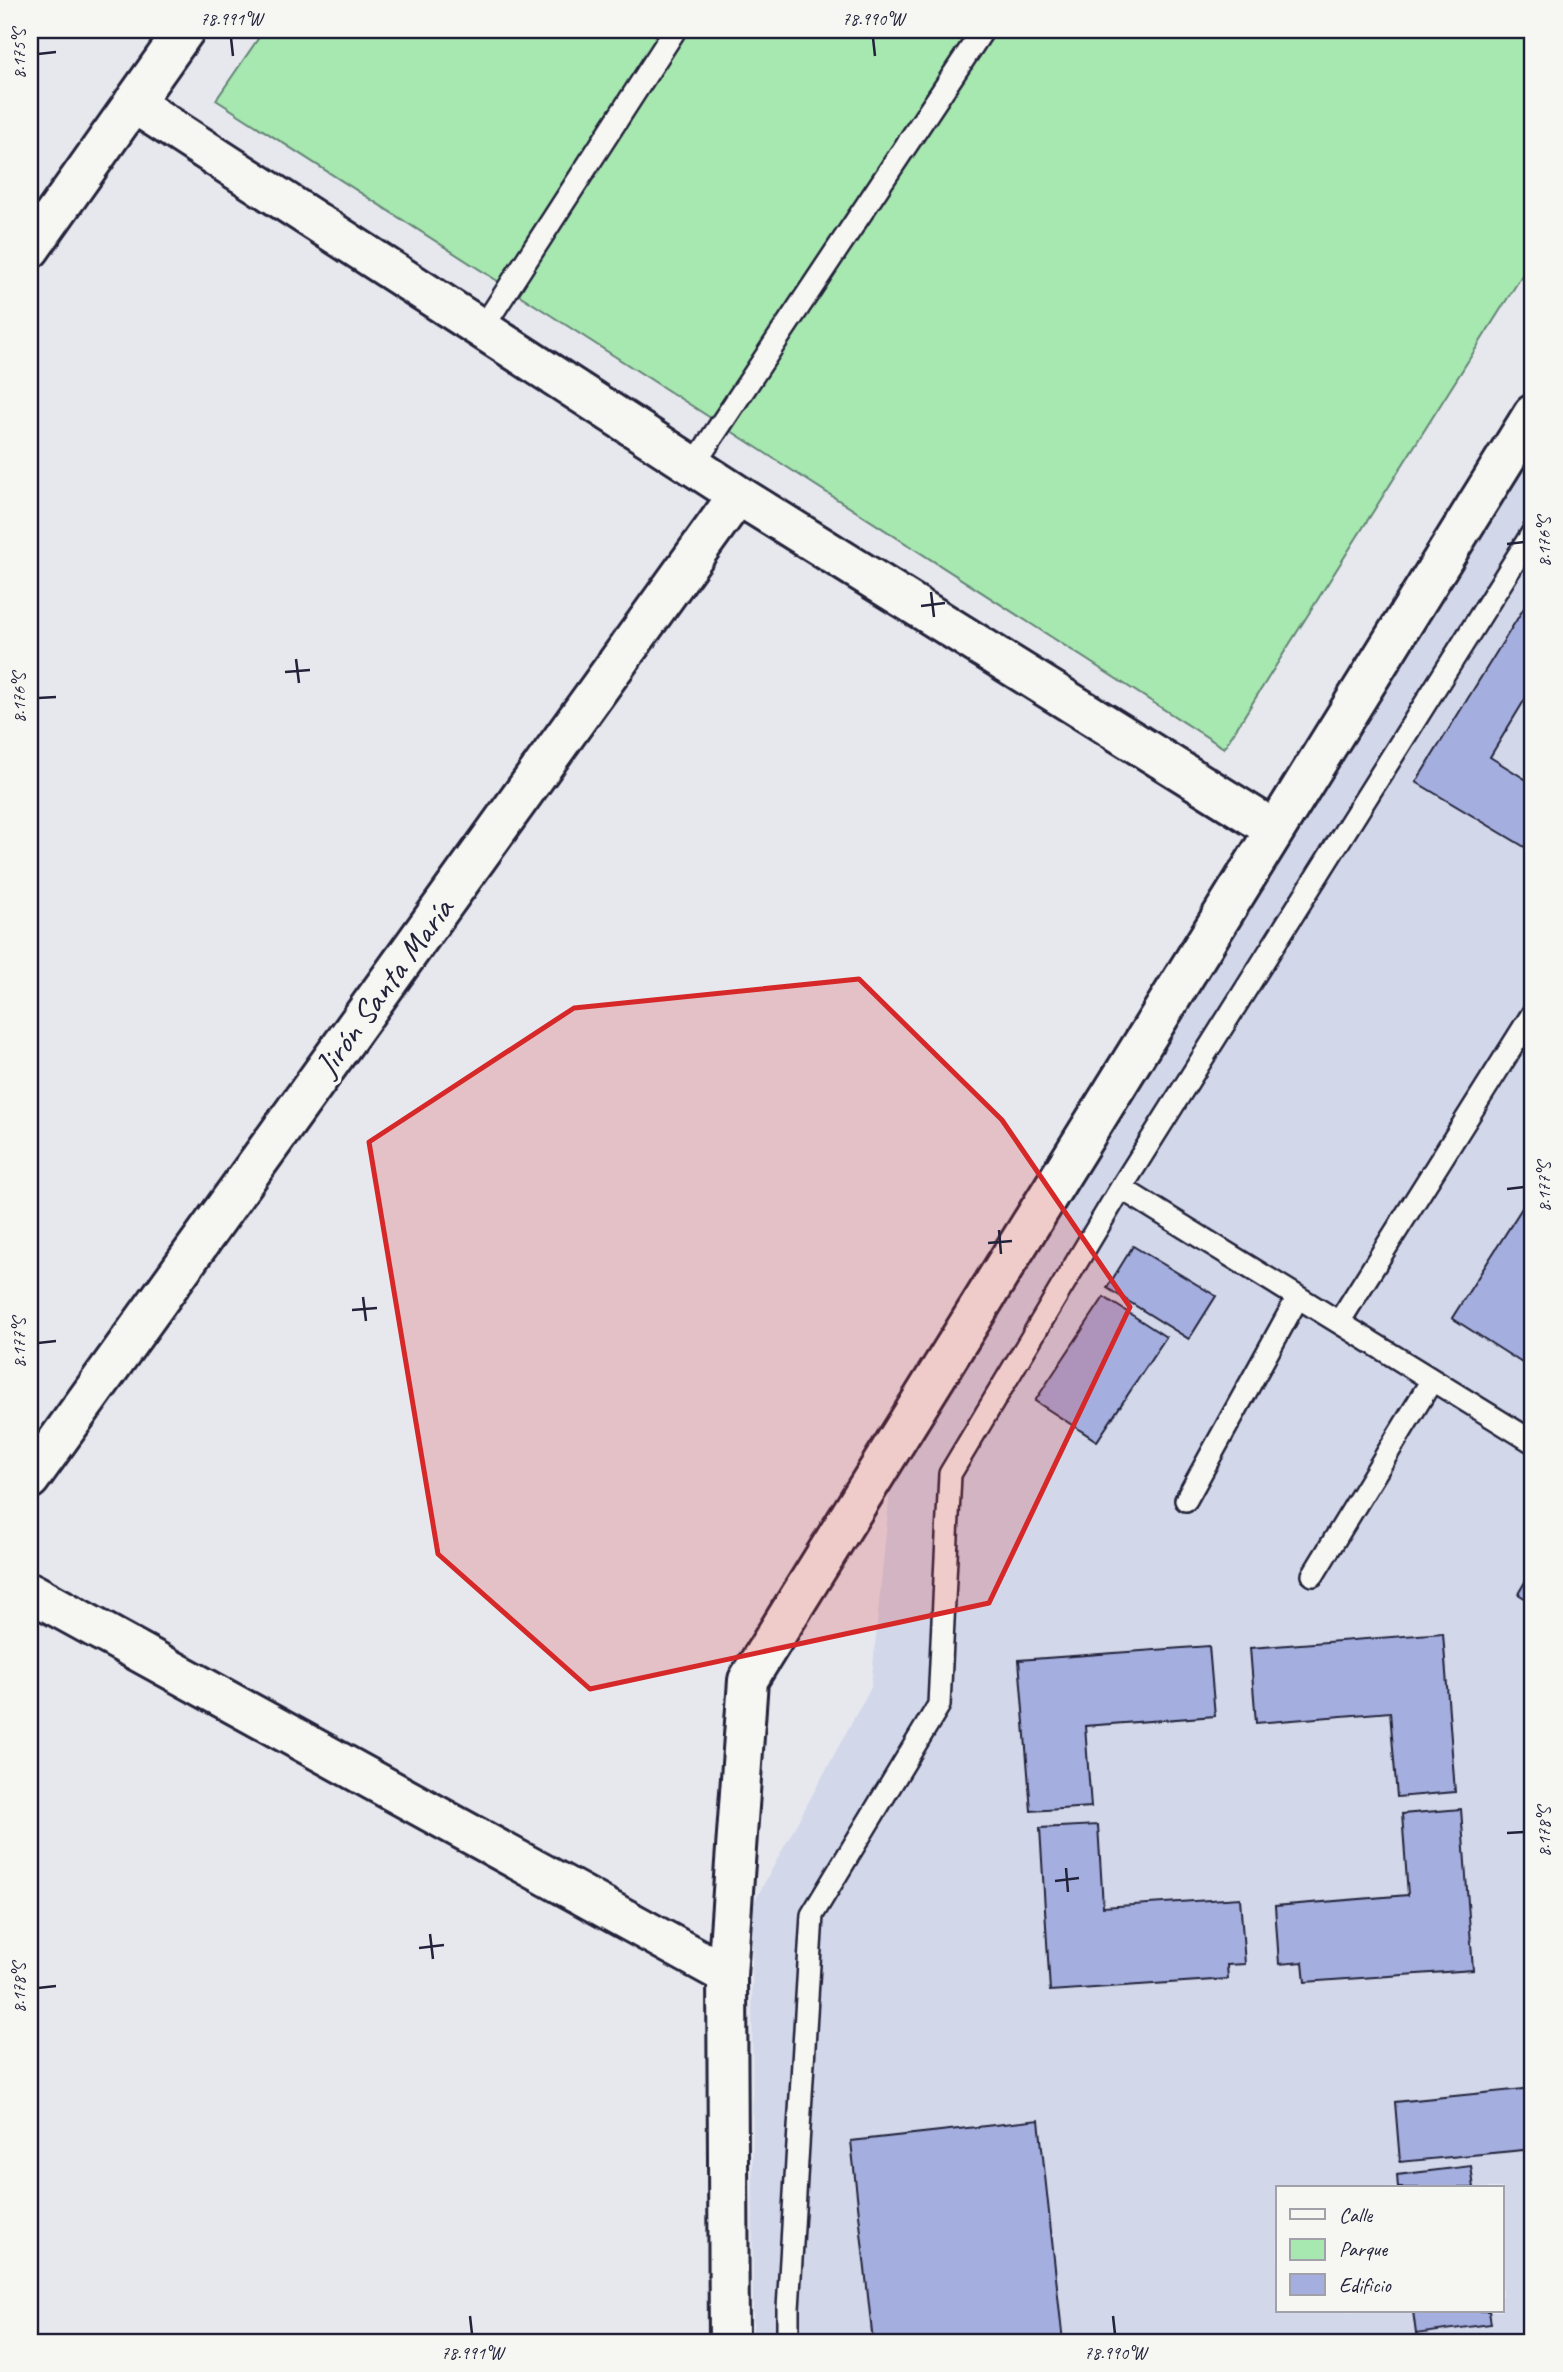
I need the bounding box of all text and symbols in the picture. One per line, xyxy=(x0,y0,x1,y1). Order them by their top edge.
text: 78.991°W xyxy=(200,8,265,30)
text: 78.990°W xyxy=(842,8,907,30)
text: 8.175°S xyxy=(8,26,30,79)
text: 8.176°S xyxy=(1533,514,1555,567)
text: 8.176°S xyxy=(8,670,30,723)
street label: Jirón Santa María xyxy=(304,888,464,1086)
text: 8.177°S xyxy=(1533,1159,1555,1212)
text: 8.177°S xyxy=(8,1315,30,1368)
text: 8.178°S xyxy=(1533,1804,1555,1857)
text: 8.178°S xyxy=(8,1960,30,2013)
legend xyxy=(1276,2186,1504,2312)
text: Calle xyxy=(1339,2202,1373,2228)
text: Parque xyxy=(1339,2236,1388,2262)
text: Edificio xyxy=(1339,2272,1392,2298)
text: 78.991°W xyxy=(441,2342,506,2364)
text: 78.990°W xyxy=(1084,2342,1149,2364)

